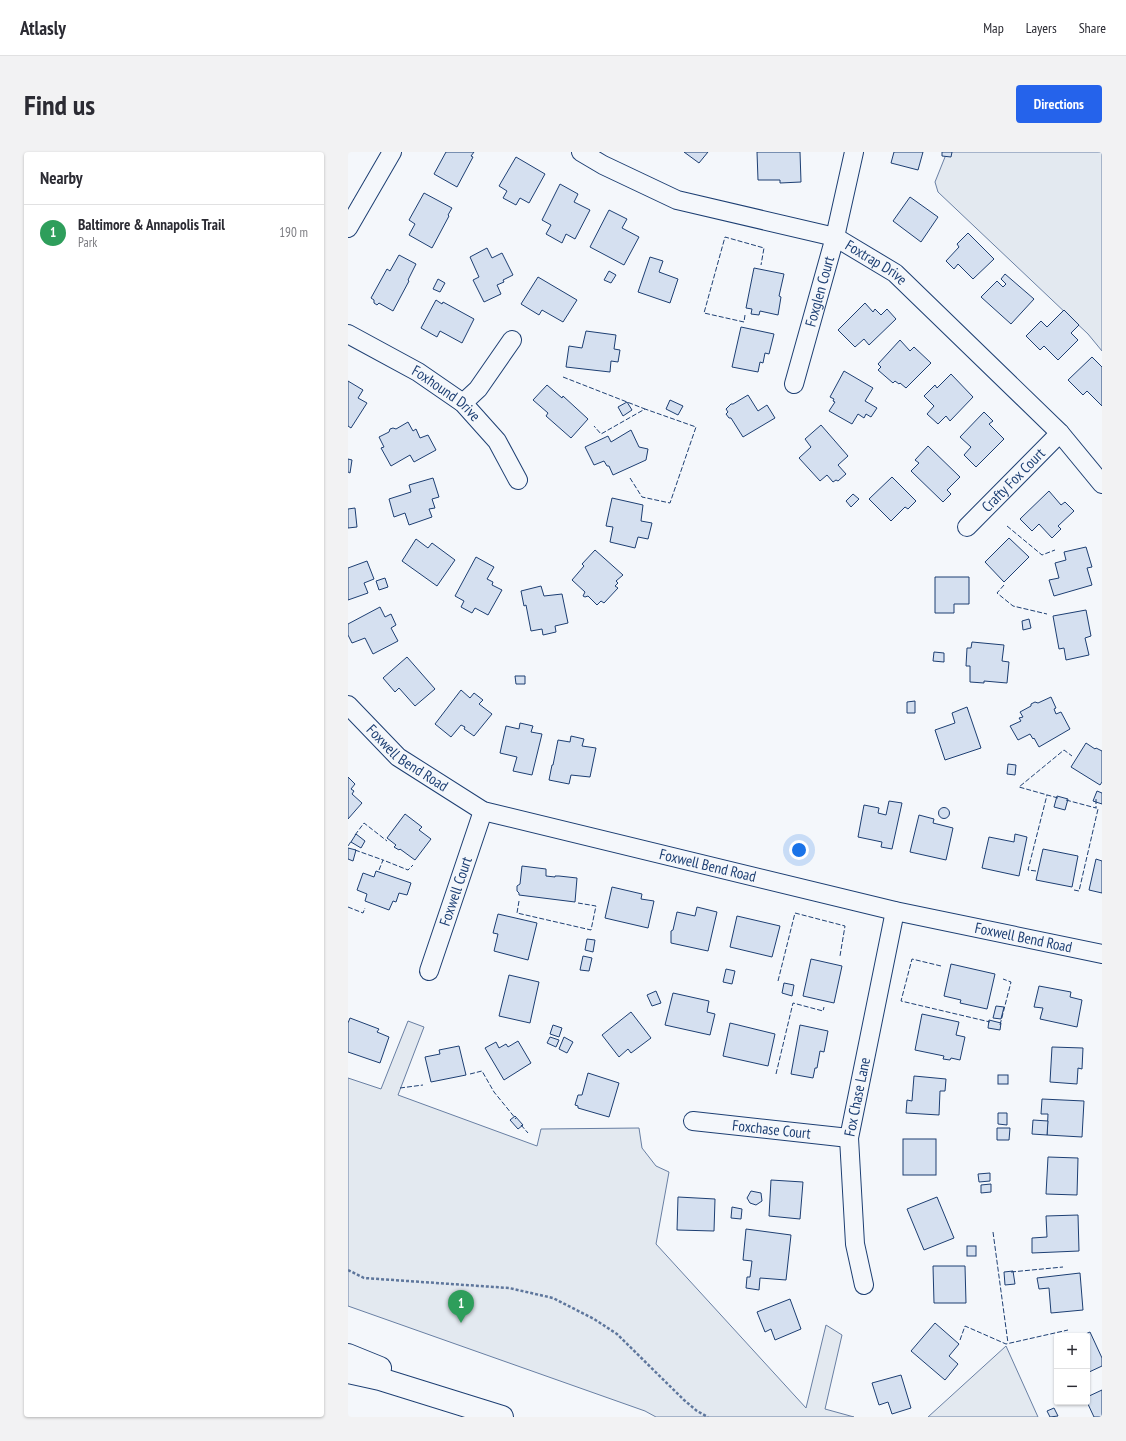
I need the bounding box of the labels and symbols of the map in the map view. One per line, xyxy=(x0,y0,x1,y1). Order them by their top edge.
street label: Foxtrap Drive xyxy=(842,235,912,289)
street label: Foxglen Court xyxy=(800,254,838,329)
street label: Foxhound Drive xyxy=(409,361,485,425)
street label: Crafty Fox Court xyxy=(977,444,1049,516)
street label: Foxwell Bend Road xyxy=(363,720,452,795)
your location xyxy=(789,840,809,860)
street label: Foxwell Bend Road xyxy=(657,844,758,886)
street label: Foxwell Court xyxy=(435,854,476,928)
street label: Foxwell Bend Road xyxy=(973,918,1074,957)
street label: Fox Chase Lane xyxy=(840,1056,874,1138)
street label: Foxchase Court xyxy=(731,1115,812,1143)
pin: 1 xyxy=(448,1290,474,1323)

